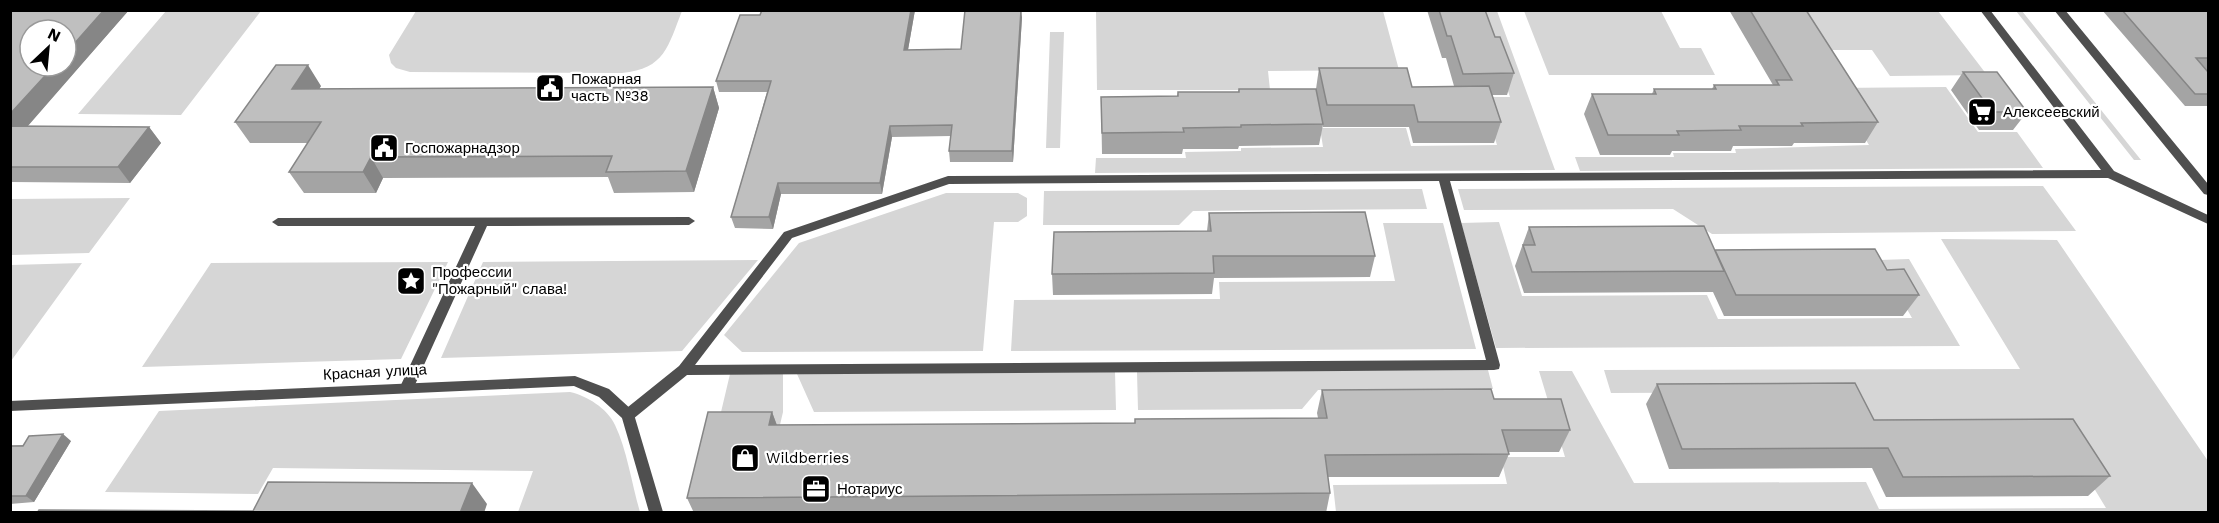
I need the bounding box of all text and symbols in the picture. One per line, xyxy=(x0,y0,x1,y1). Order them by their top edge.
north arrow xyxy=(18,18,78,78)
text: N xyxy=(45,24,64,46)
place label: Пожарная часть №38 xyxy=(571,70,649,105)
public building icon: Пожарная часть №38 xyxy=(534,72,566,104)
supermarket icon: Алексеевский xyxy=(1966,96,1998,128)
place label: Алексеевский xyxy=(2003,103,2100,121)
public building icon: Госпожарнадзор xyxy=(368,132,400,164)
place label: Госпожарнадзор xyxy=(405,139,520,157)
place label: Профессии "Пожарный" слава! xyxy=(432,263,567,298)
place icon: Профессии "Пожарный" слава! xyxy=(395,265,427,297)
street label: Красная улица xyxy=(323,360,428,384)
shop icon: Wildberries xyxy=(729,442,761,474)
place label: Wildberries xyxy=(766,449,849,467)
office icon: Нотариус xyxy=(800,473,832,505)
place label: Нотариус xyxy=(837,480,903,498)

